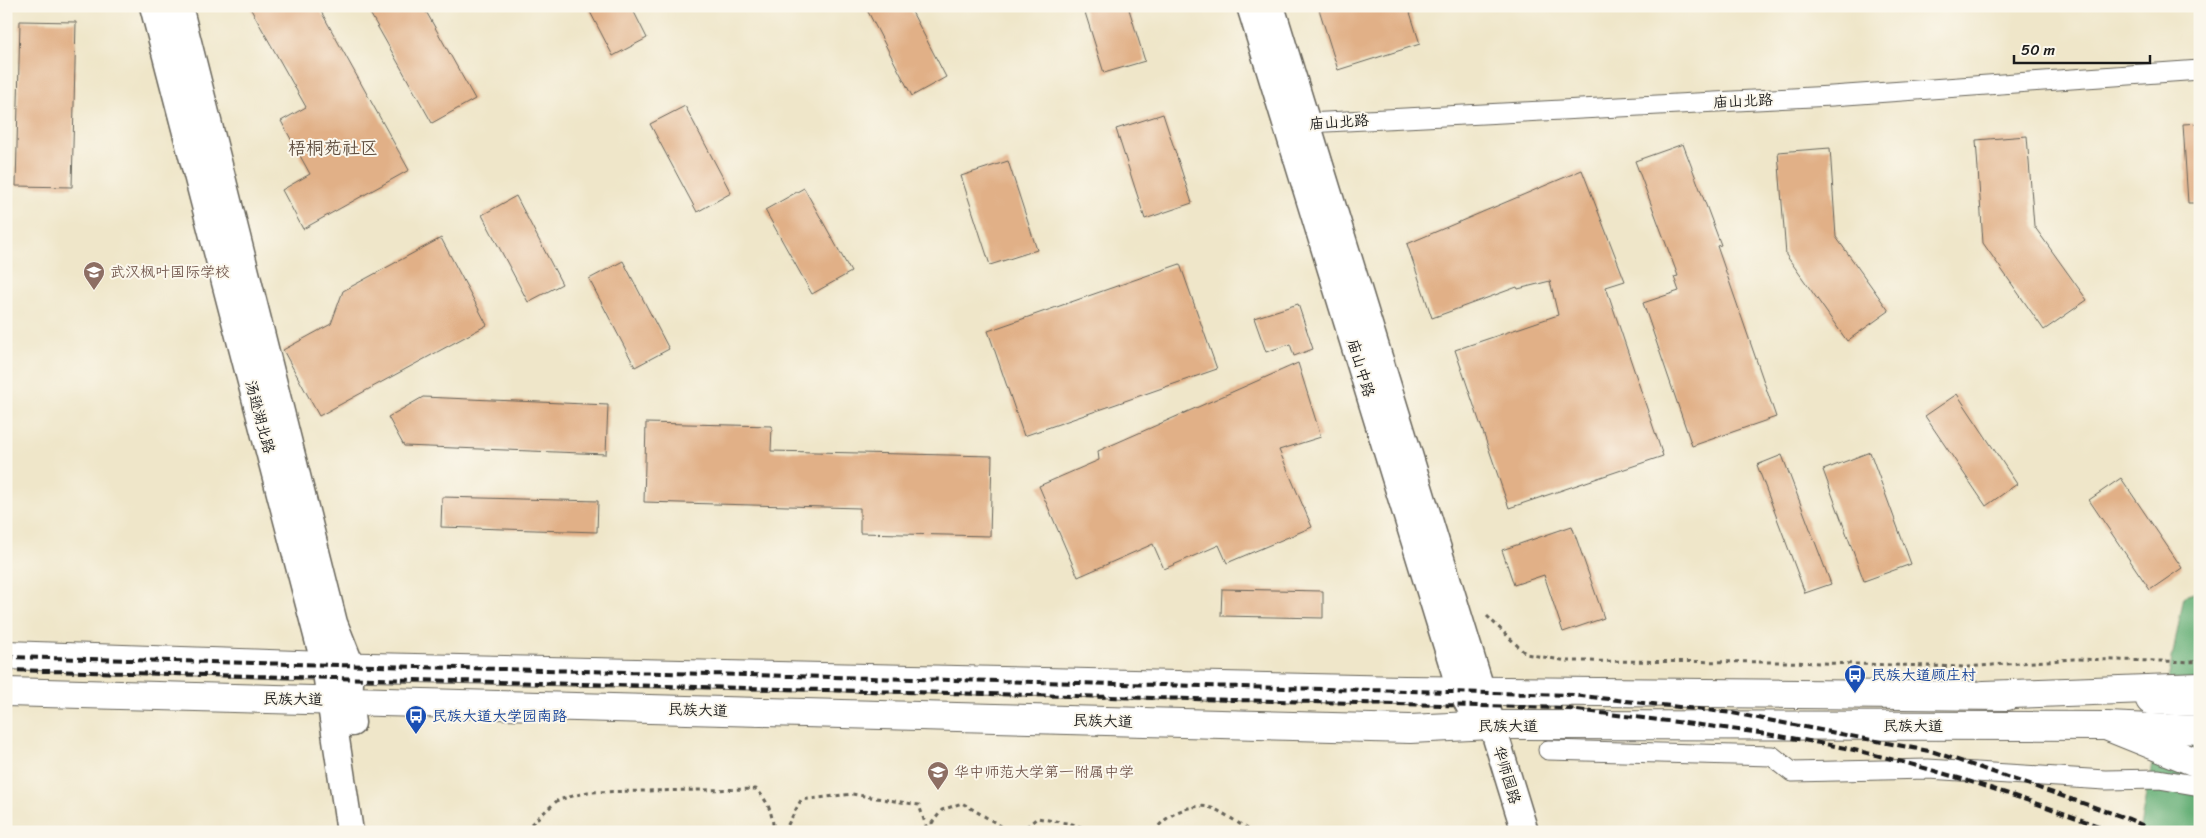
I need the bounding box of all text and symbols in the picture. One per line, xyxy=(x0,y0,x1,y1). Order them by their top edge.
scale bar xyxy=(2014,32,2150,64)
text: 50 m xyxy=(2021,37,2056,63)
street label: 庙山北路 xyxy=(1712,86,1774,116)
street label: 庙山北路 xyxy=(1308,107,1370,137)
district label: 梧桐苑社区 xyxy=(288,132,378,164)
place label: 武汉枫叶国际学校 xyxy=(110,259,230,285)
school or university icon: 武汉枫叶国际学校 xyxy=(82,260,106,291)
street label: 庙山中路 xyxy=(1340,336,1382,400)
street label: 汤逊湖北路 xyxy=(238,377,282,457)
place label: 民族大道顾庄村 xyxy=(1871,662,1976,688)
bus stop icon: 民族大道顾庄村 xyxy=(1843,663,1867,694)
street label: 民族大道 xyxy=(263,685,323,713)
street label: 民族大道 xyxy=(668,696,728,724)
place label: 民族大道大学园南路 xyxy=(432,703,567,729)
bus stop icon: 民族大道大学园南路 xyxy=(404,704,428,735)
street label: 民族大道 xyxy=(1073,707,1133,735)
street label: 民族大道 xyxy=(1478,713,1538,739)
street label: 民族大道 xyxy=(1883,713,1943,739)
street label: 华师园路 xyxy=(1486,743,1528,807)
place label: 华中师范大学第一附属中学 xyxy=(954,759,1134,785)
school or university icon: 华中师范大学第一附属中学 xyxy=(926,760,950,791)

